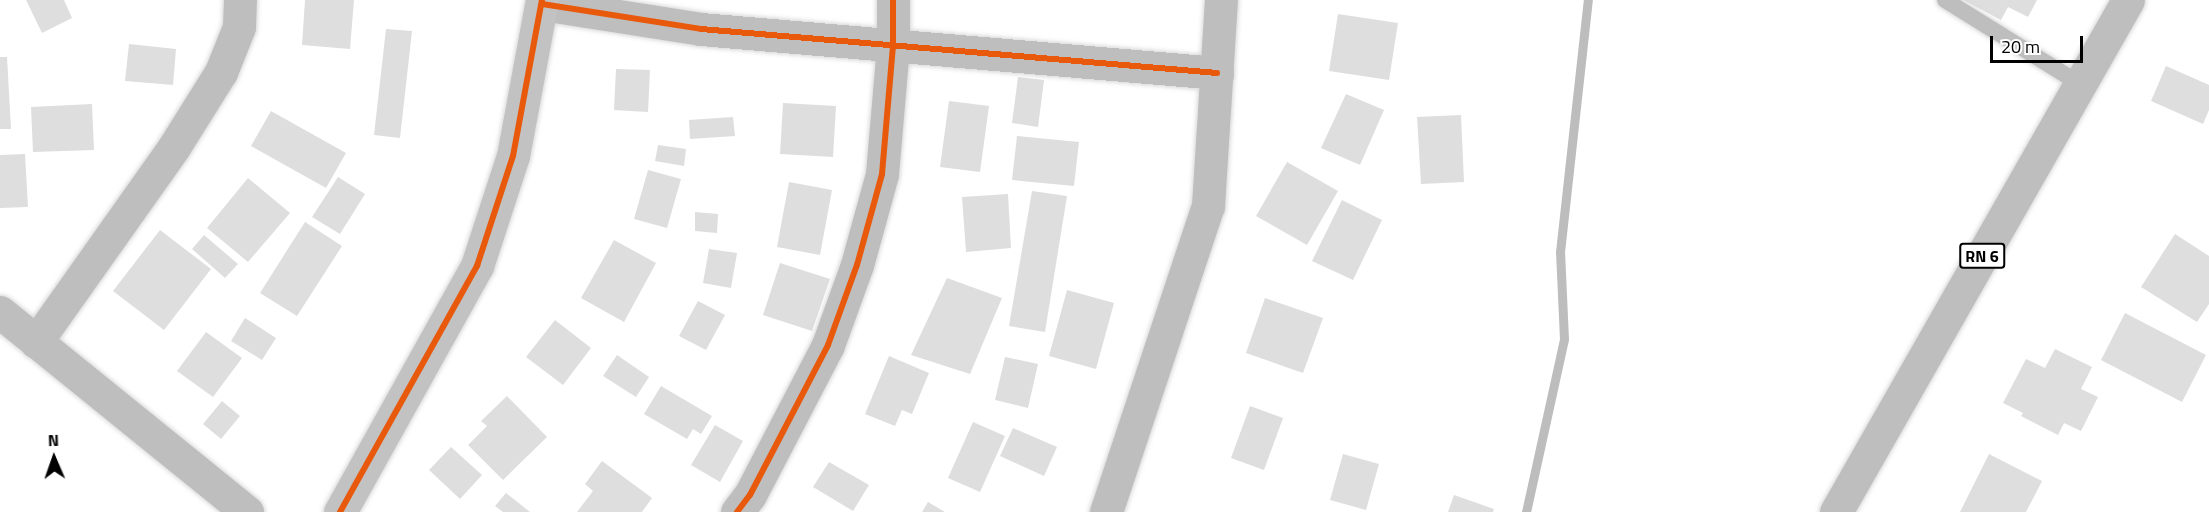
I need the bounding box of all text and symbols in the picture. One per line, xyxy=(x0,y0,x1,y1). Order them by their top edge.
scale bar xyxy=(1993,24,2086,62)
text: 20 m xyxy=(2001,33,2040,60)
road number: RN 6 xyxy=(1958,243,2006,269)
north arrow xyxy=(24,428,84,488)
text: N xyxy=(47,428,59,452)

